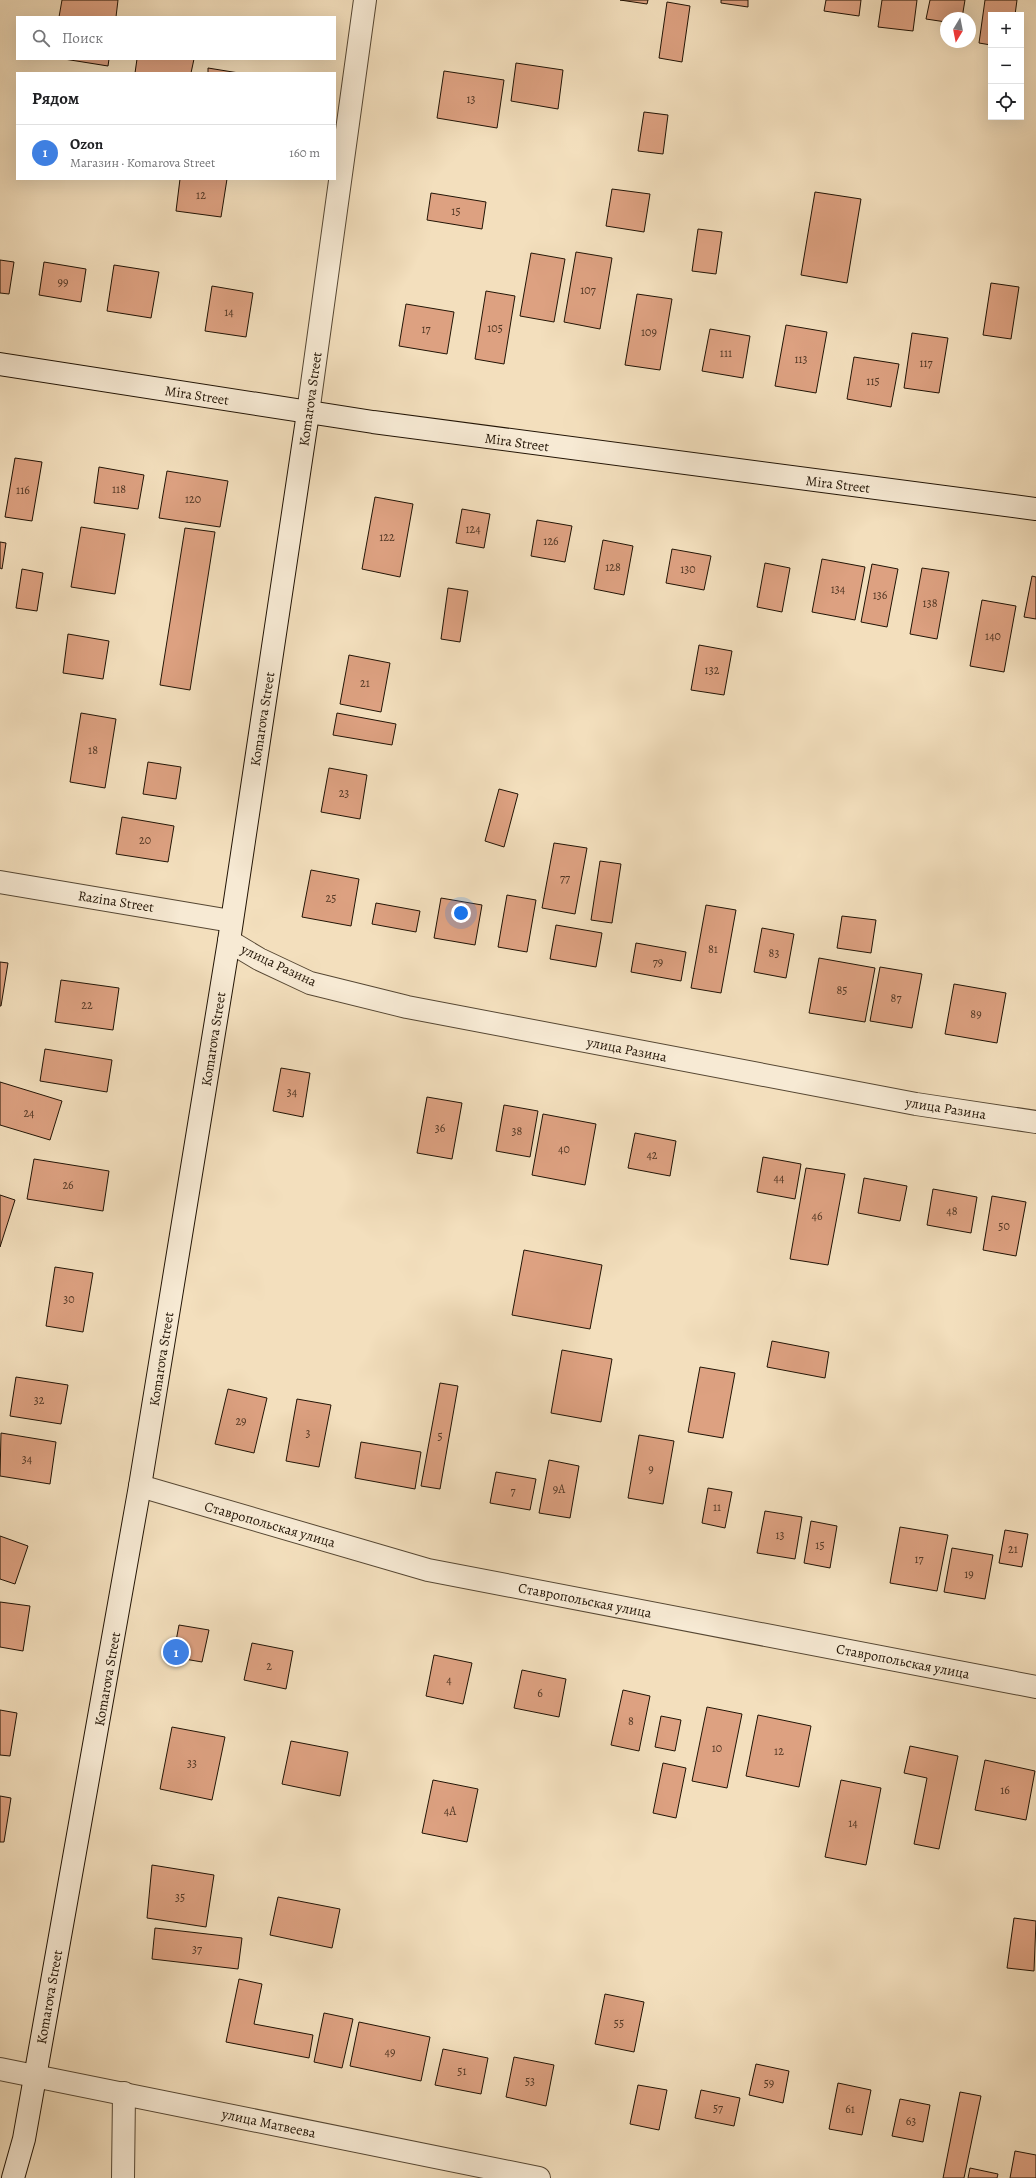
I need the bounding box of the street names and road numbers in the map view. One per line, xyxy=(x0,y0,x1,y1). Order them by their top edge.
street label: Komarova Street xyxy=(294,350,327,448)
street label: Mira Street xyxy=(164,381,231,410)
street label: Mira Street xyxy=(484,429,551,456)
street label: Mira Street xyxy=(805,471,872,498)
street label: Komarova Street xyxy=(246,670,279,768)
street label: Razina Street xyxy=(77,886,156,917)
street label: улица Разина xyxy=(237,939,320,991)
street label: Komarova Street xyxy=(197,990,230,1088)
street label: улица Разина xyxy=(584,1032,669,1067)
street label: улица Разина xyxy=(903,1093,988,1124)
street label: Komarova Street xyxy=(145,1310,178,1408)
street label: Ставропольская улица xyxy=(202,1497,338,1552)
street label: Ставропольская улица xyxy=(517,1578,654,1623)
street label: Komarova Street xyxy=(90,1630,125,1728)
street label: Ставропольская улица xyxy=(835,1639,972,1684)
street label: Komarova Street xyxy=(32,1948,67,2046)
street label: улица Матвеева xyxy=(219,2104,318,2143)

